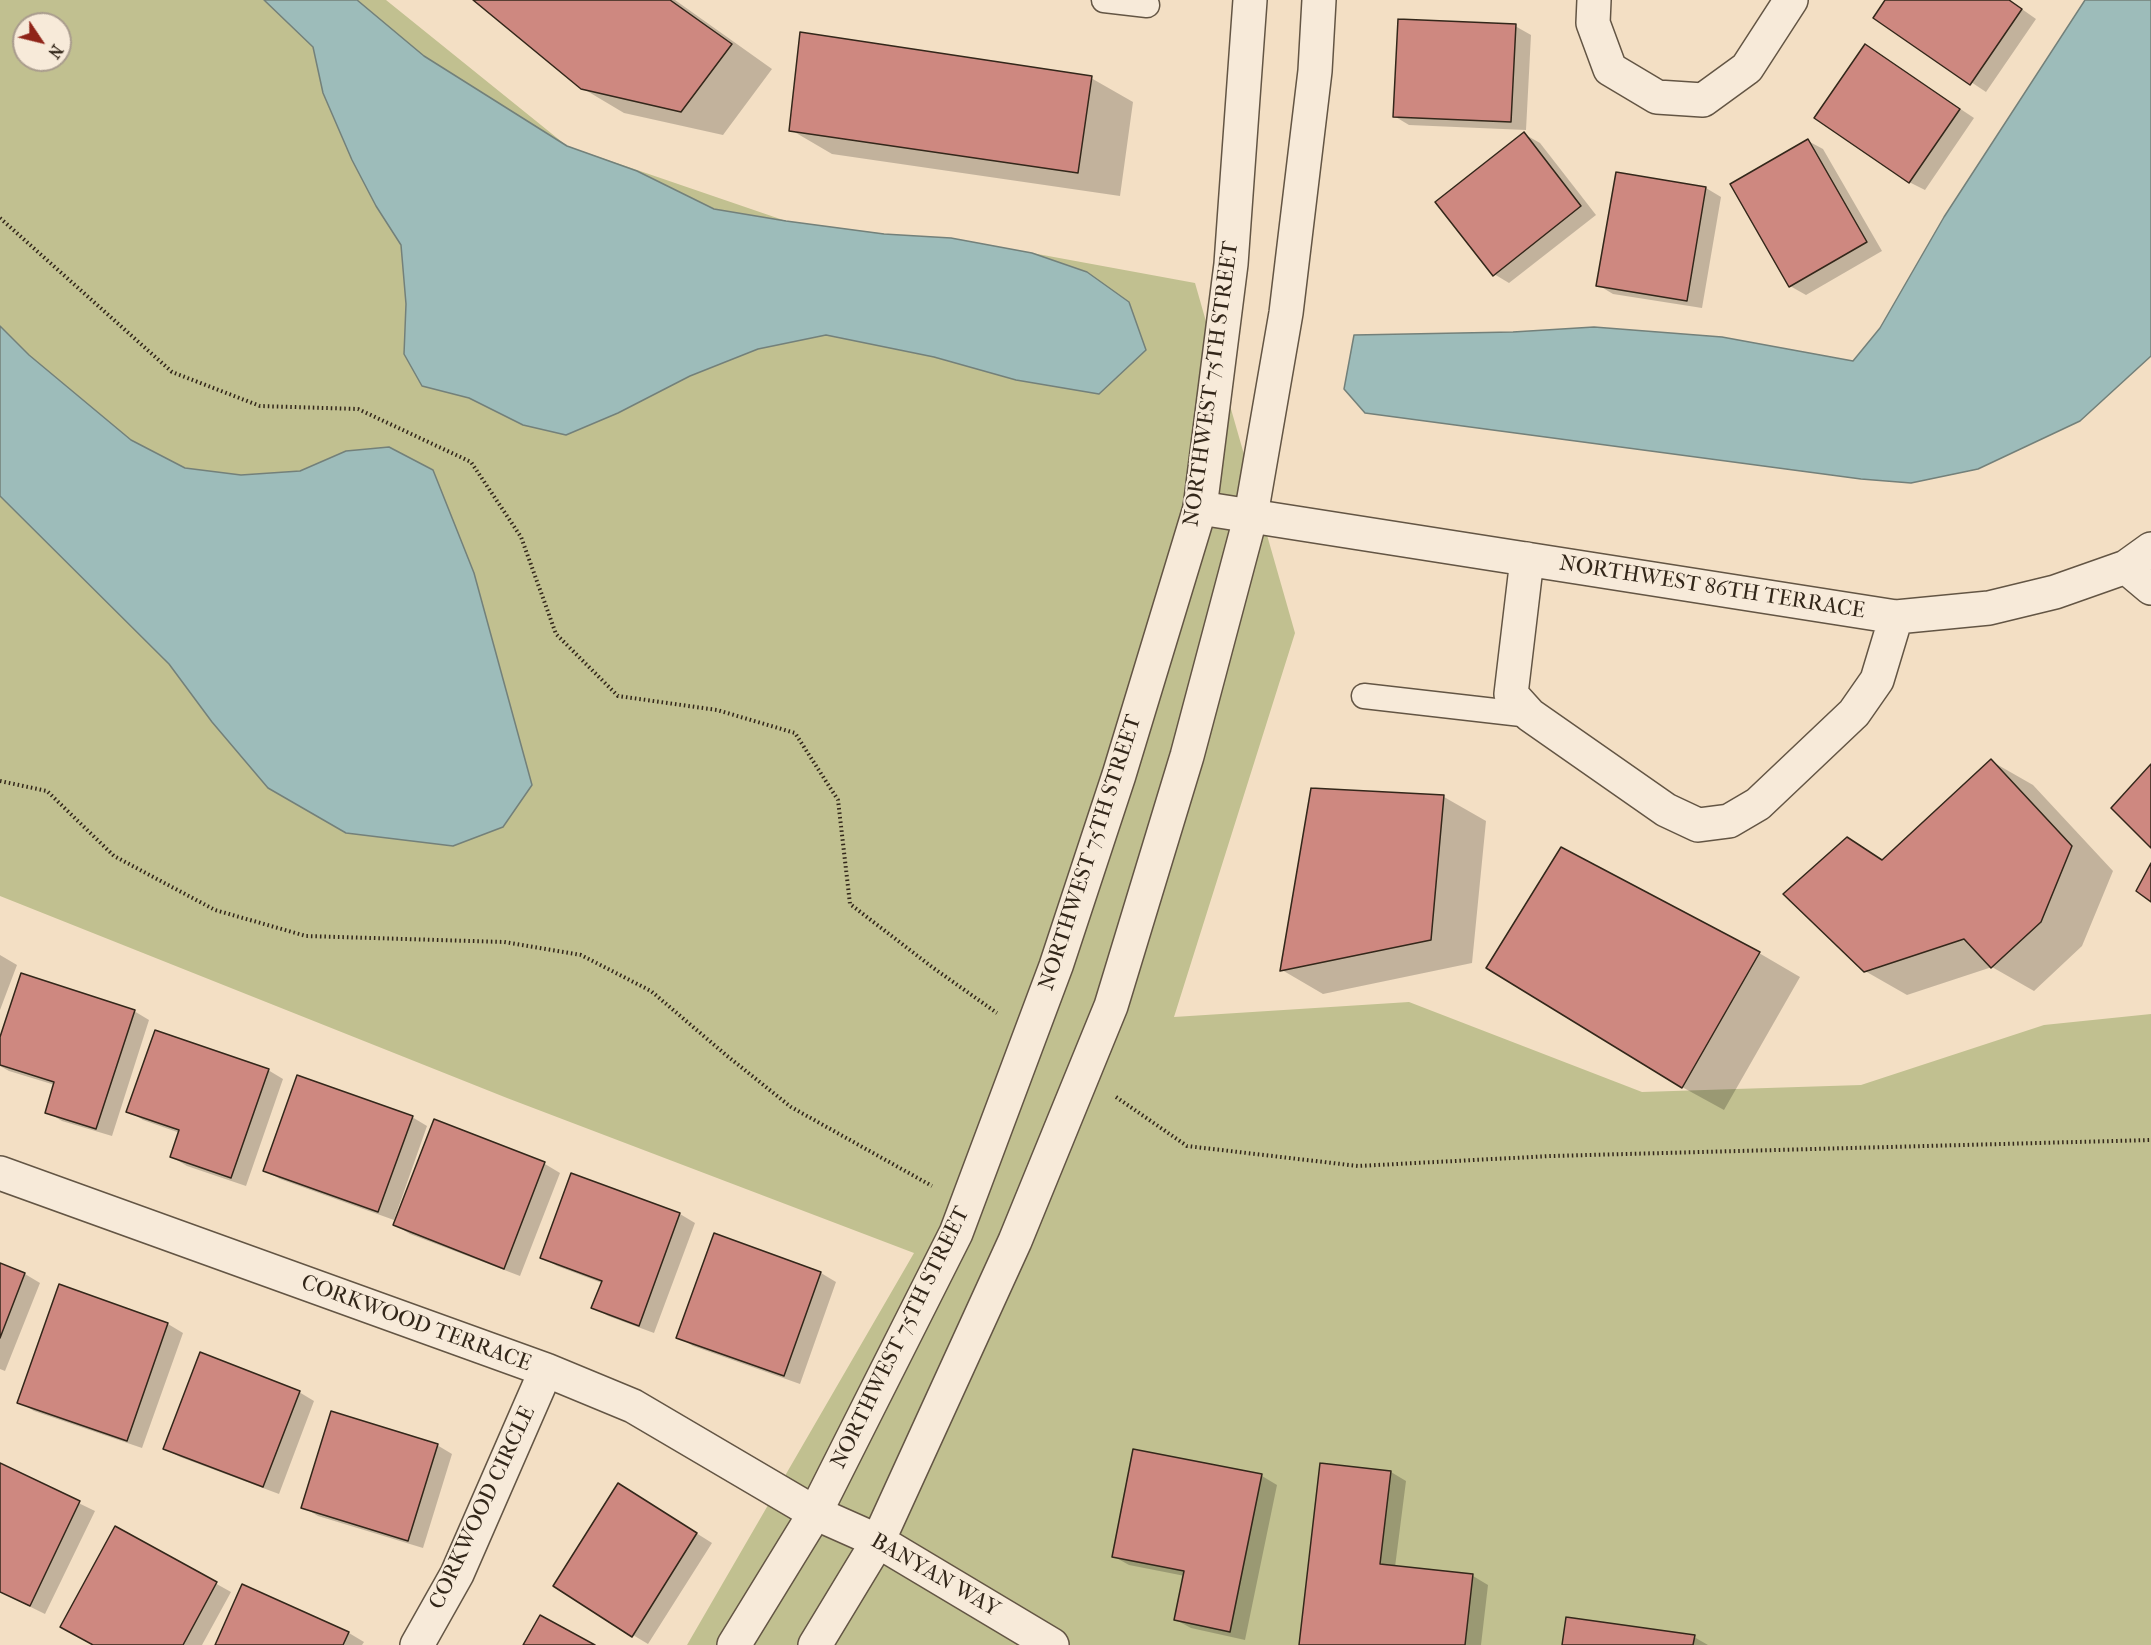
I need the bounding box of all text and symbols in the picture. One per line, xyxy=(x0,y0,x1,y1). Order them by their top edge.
north arrow xyxy=(12,12,72,72)
text: N xyxy=(44,41,67,62)
street label: NORTHWEST 75TH STREET xyxy=(1179,240,1245,528)
street label: NORTHWEST 86TH TERRACE xyxy=(1557,551,1867,625)
street label: NORTHWEST 75TH STREET xyxy=(1034,712,1148,994)
street label: NORTHWEST 75TH STREET xyxy=(826,1203,976,1473)
street label: CORKWOOD TERRACE xyxy=(297,1270,535,1378)
street label: CORKWOOD CIRCLE xyxy=(424,1402,542,1614)
street label: BANYAN WAY xyxy=(866,1528,1004,1624)

